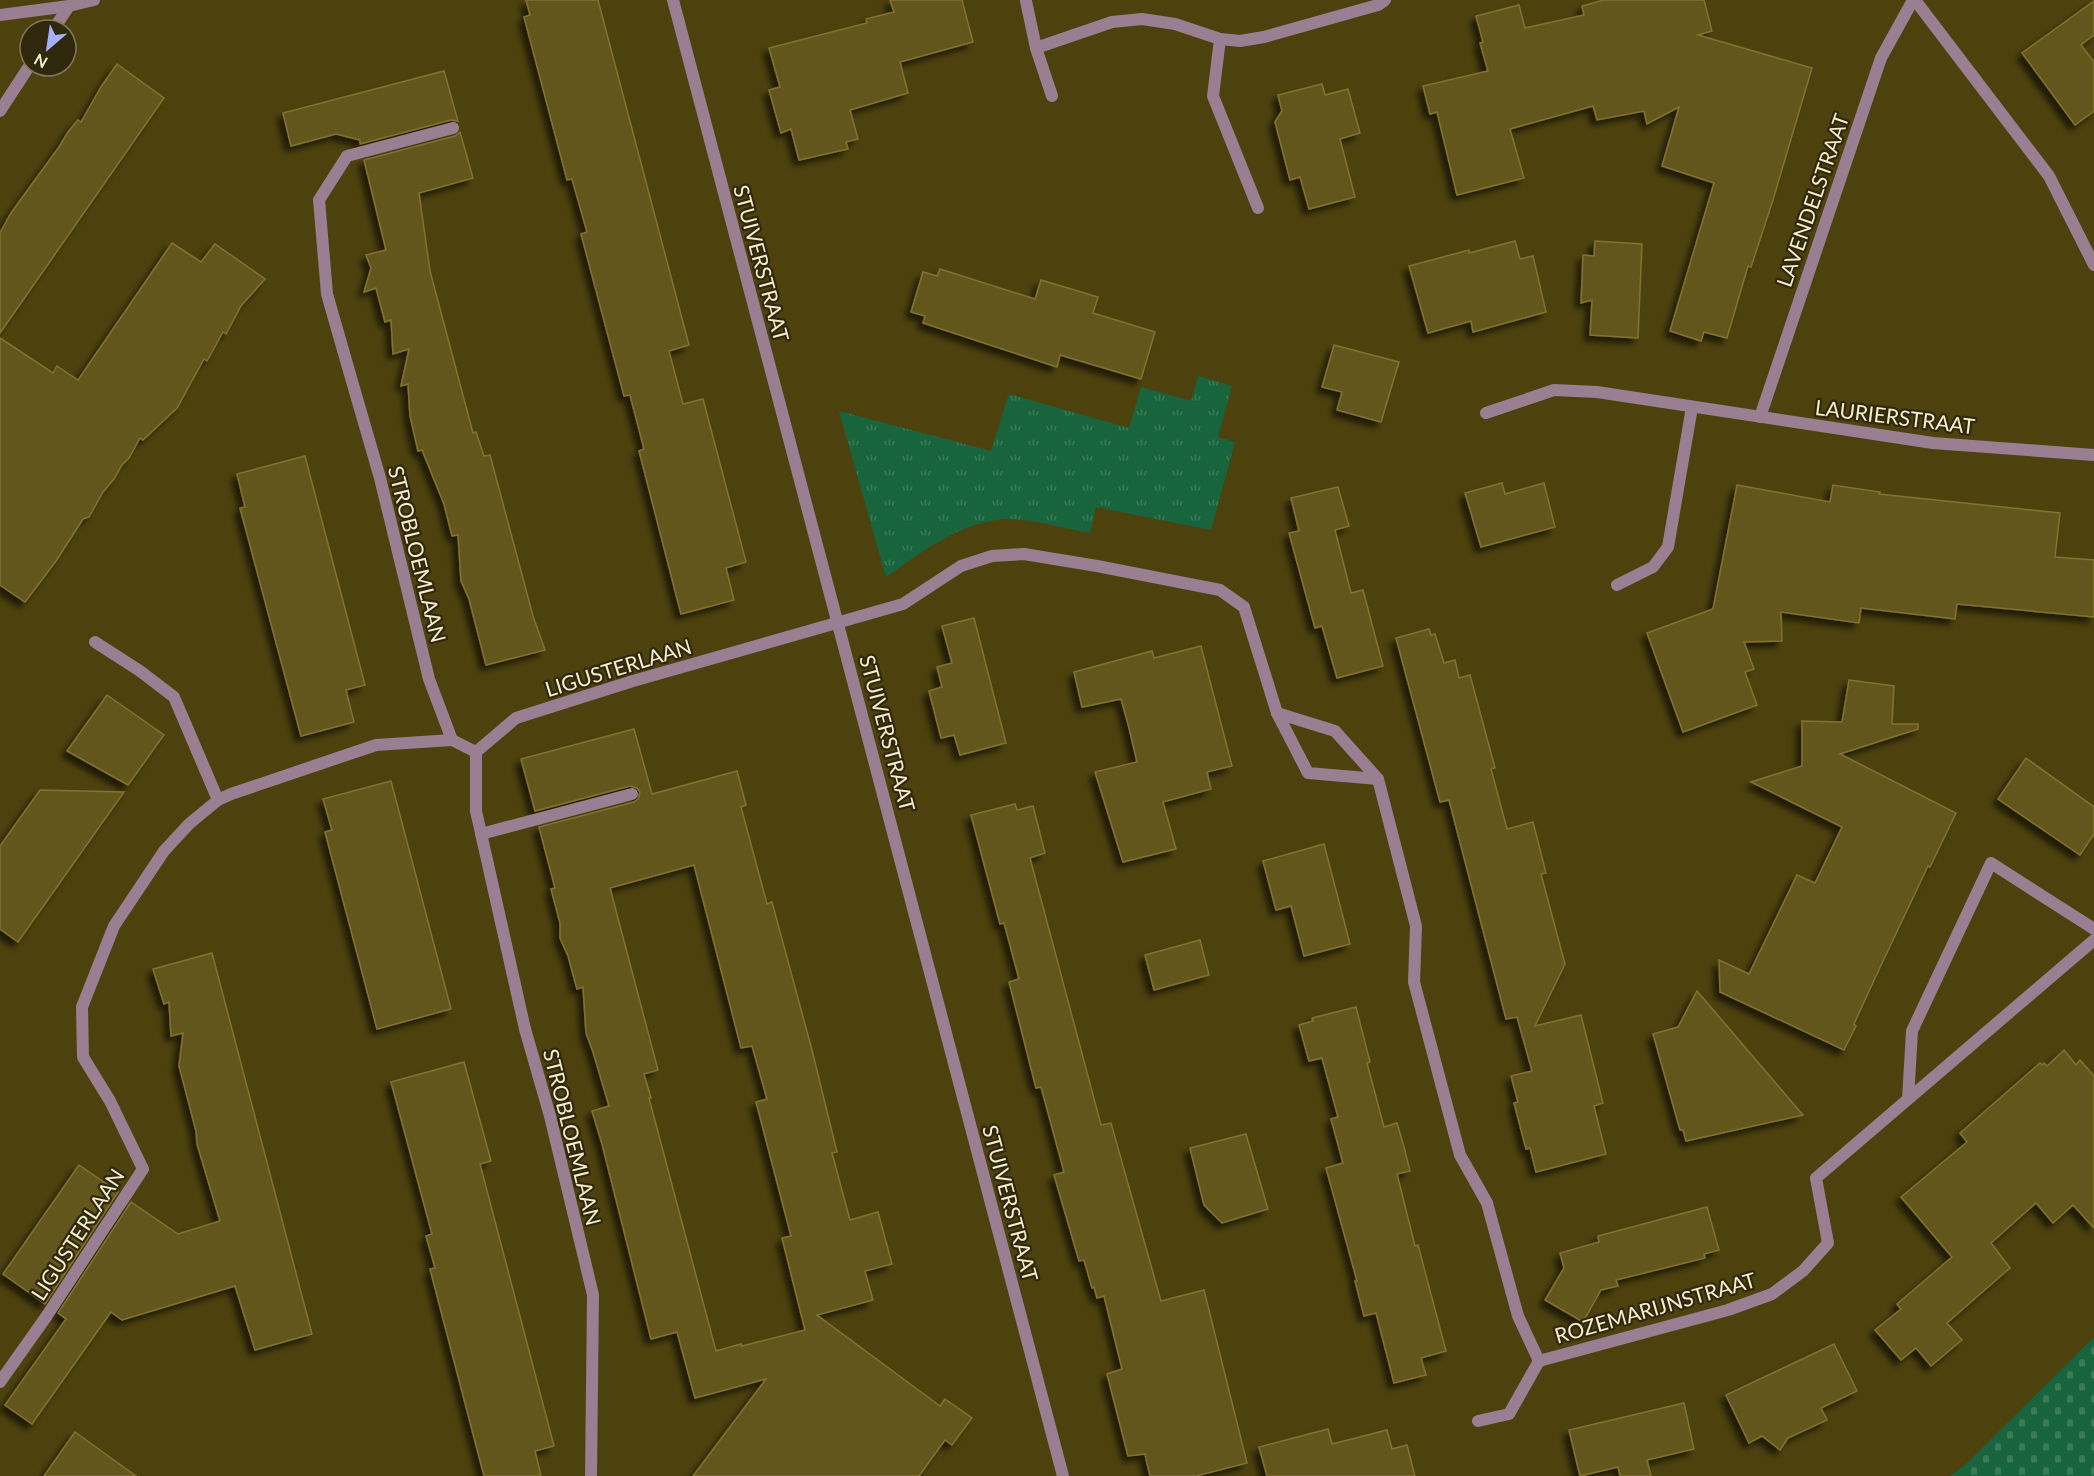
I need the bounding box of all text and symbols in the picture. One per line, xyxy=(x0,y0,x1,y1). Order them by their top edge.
north arrow xyxy=(18,18,78,78)
text: N xyxy=(30,50,50,73)
street label: LAVENDELSTRAAT xyxy=(1771,110,1854,290)
street label: STUIVERSTRAAT xyxy=(729,182,795,345)
street label: LAURIERSTRAAT xyxy=(1814,394,1977,438)
street label: STROBLOEMLAAN xyxy=(384,463,452,645)
street label: LIGUSTERLAAN xyxy=(542,633,694,701)
street label: STUIVERSTRAAT xyxy=(855,652,921,815)
street label: STROBLOEMLAAN xyxy=(539,1046,607,1228)
street label: STUIVERSTRAAT xyxy=(978,1122,1044,1285)
street label: LIGUSTERLAAN xyxy=(25,1164,129,1304)
street label: ROZEMARIJNSTRAAT xyxy=(1551,1266,1759,1348)

